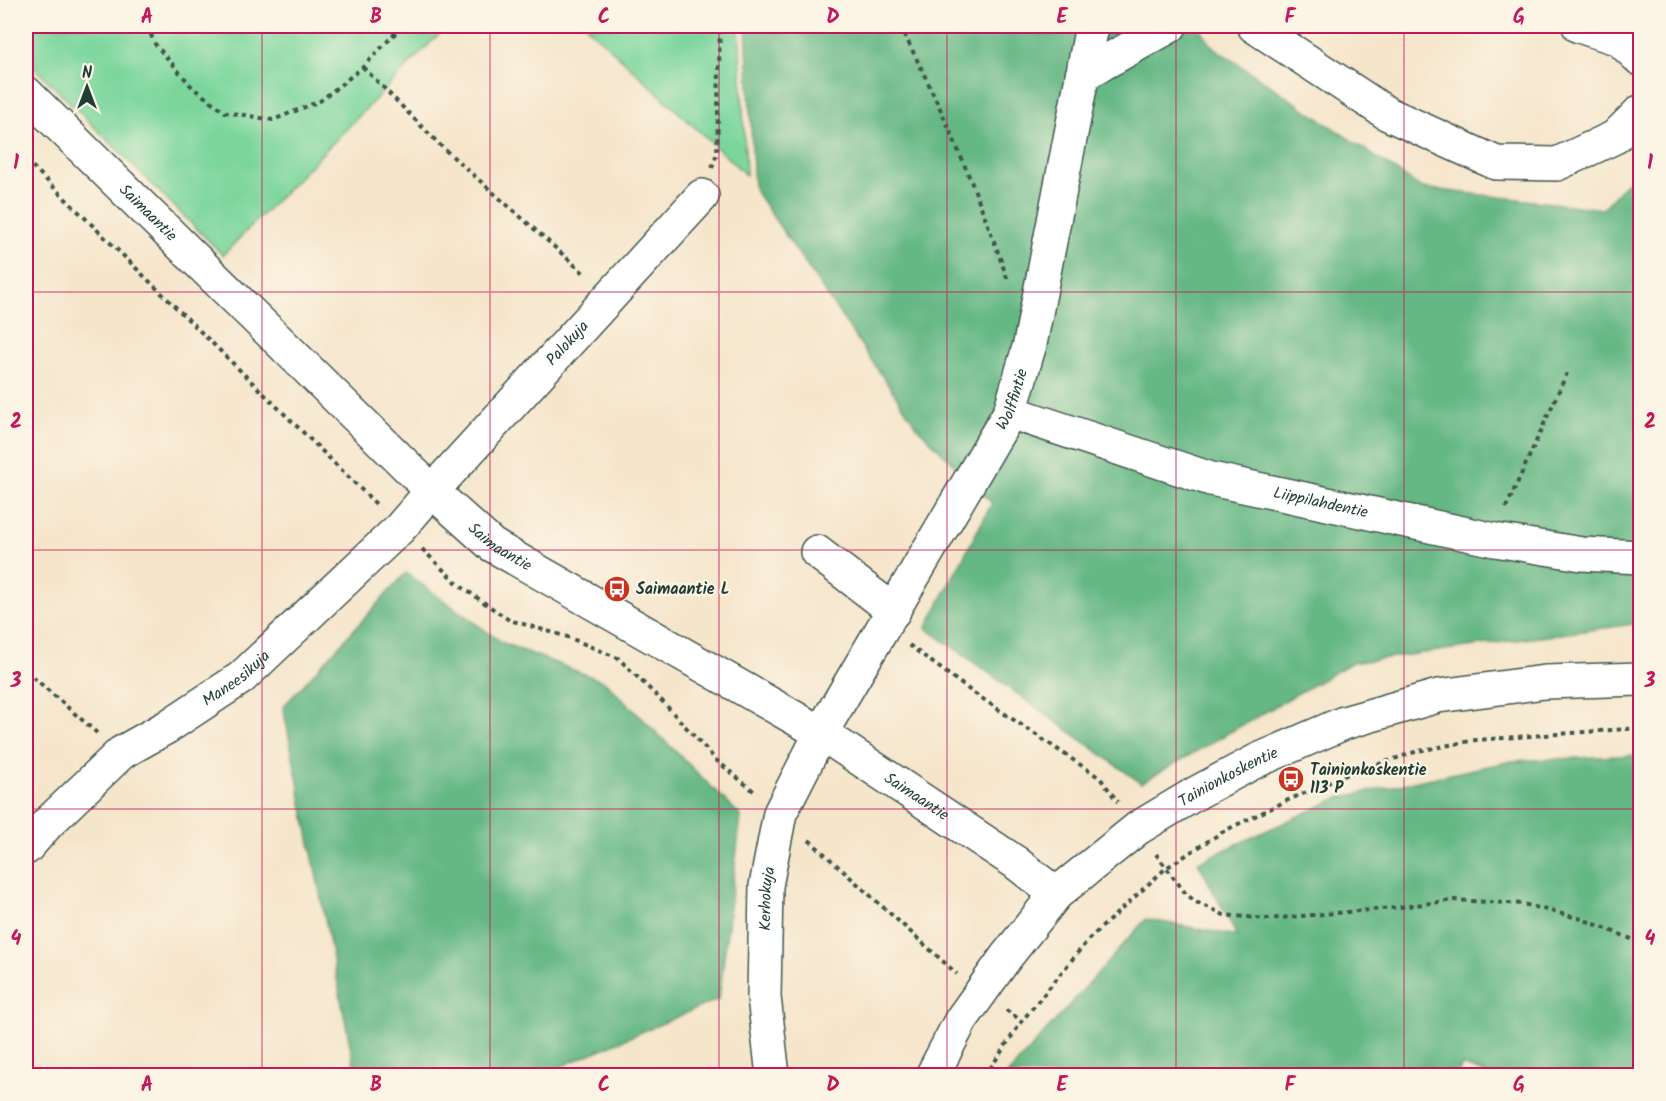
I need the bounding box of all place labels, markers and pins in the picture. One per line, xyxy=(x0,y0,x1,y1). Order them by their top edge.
bus stop icon: Saimaantie L xyxy=(602,574,632,604)
place label: Saimaantie L xyxy=(636,577,730,602)
place label: Tainionkoskentie 113 P xyxy=(1310,758,1427,801)
bus stop icon: Tainionkoskentie 113 P xyxy=(1276,764,1306,794)

